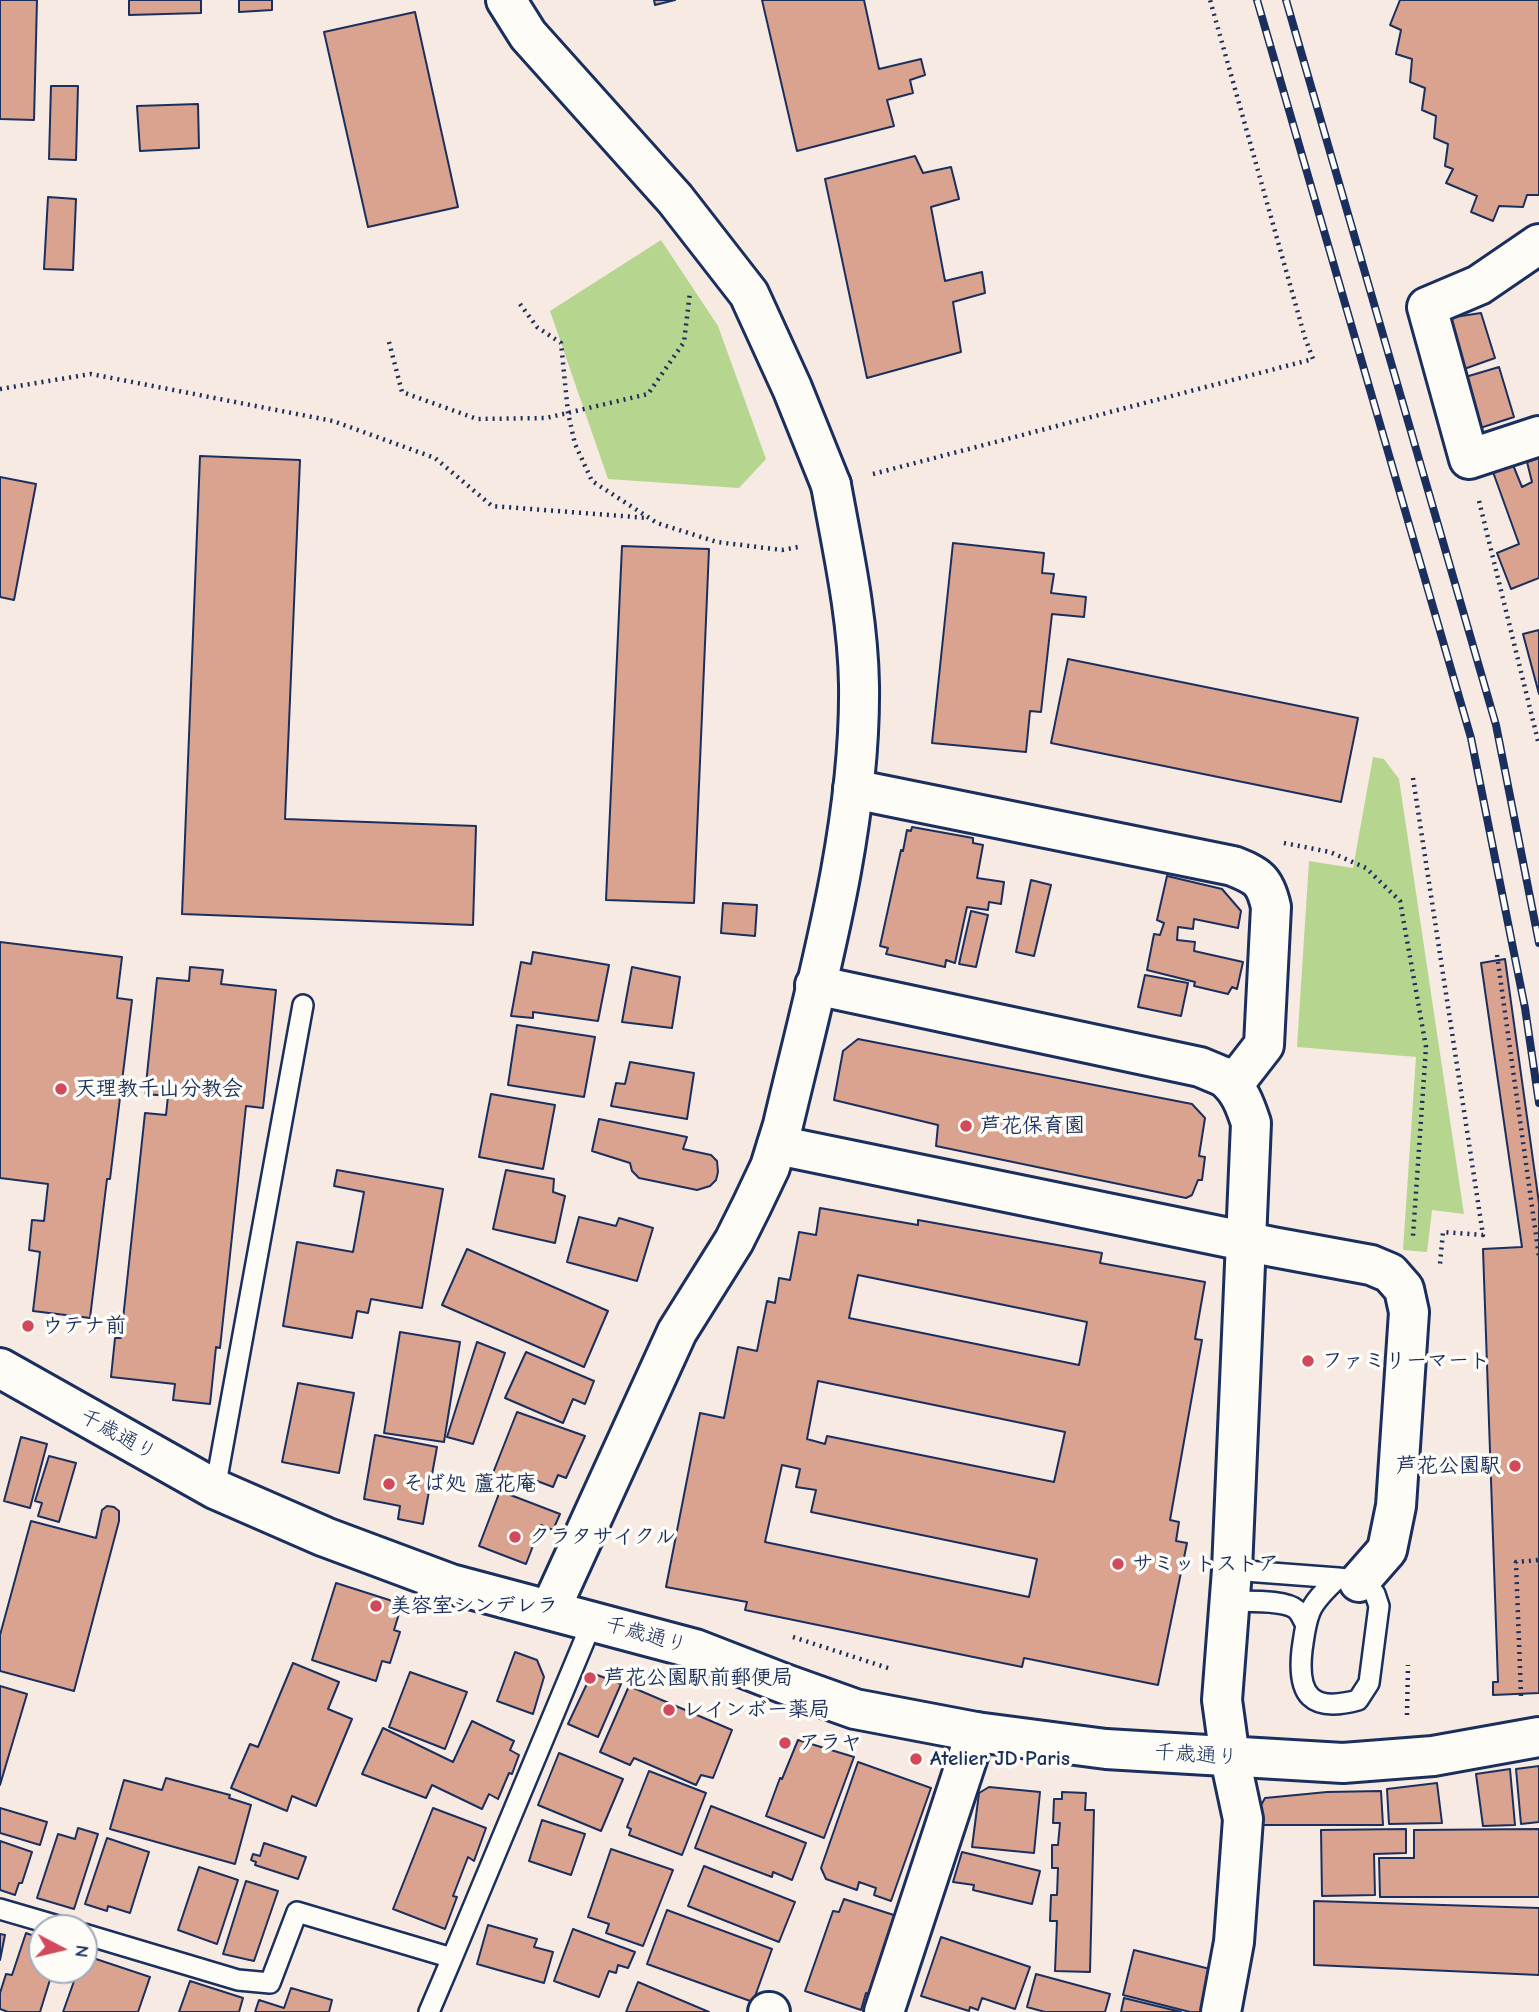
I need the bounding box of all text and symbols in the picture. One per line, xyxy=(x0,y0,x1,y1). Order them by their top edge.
place label: 天理教千山分教会 xyxy=(75,1076,243,1102)
marker: 天理教千山分教会 xyxy=(53,1081,69,1097)
place label: 芦花保育園 xyxy=(980,1113,1085,1139)
marker: 芦花保育園 xyxy=(958,1118,974,1134)
place label: ウテナ前 xyxy=(42,1313,126,1339)
marker: ウテナ前 xyxy=(20,1318,36,1334)
place label: ファミリーマート xyxy=(1322,1348,1490,1374)
marker: ファミリーマート xyxy=(1300,1353,1316,1369)
street label: 千歳通り xyxy=(75,1404,161,1466)
place label: 芦花公園駅 xyxy=(1396,1453,1501,1479)
marker: 芦花公園駅 xyxy=(1507,1458,1523,1474)
place label: そば処 蘆花庵 xyxy=(403,1471,536,1497)
marker: そば処 蘆花庵 xyxy=(381,1476,397,1492)
place label: クラタサイクル xyxy=(529,1524,676,1550)
marker: クラタサイクル xyxy=(507,1529,523,1545)
place label: サミットストア xyxy=(1132,1551,1279,1577)
marker: サミットストア xyxy=(1110,1556,1126,1572)
place label: 美容室シンデレラ xyxy=(390,1593,558,1619)
marker: 美容室シンデレラ xyxy=(368,1598,384,1614)
street label: 千歳通り xyxy=(602,1611,690,1659)
place label: 芦花公園駅前郵便局 xyxy=(604,1665,793,1691)
marker: 芦花公園駅前郵便局 xyxy=(582,1670,598,1686)
place label: レインボー薬局 xyxy=(683,1697,830,1723)
marker: レインボー薬局 xyxy=(661,1702,677,1718)
place label: アラヤ xyxy=(799,1730,862,1756)
marker: アラヤ xyxy=(777,1735,793,1751)
street label: 千歳通り xyxy=(1153,1740,1239,1770)
place label: Atelier JD Paris xyxy=(930,1746,1070,1772)
marker: Atelier JD Paris xyxy=(908,1751,924,1767)
north arrow xyxy=(28,1914,98,1984)
text: N xyxy=(70,1944,94,1959)

